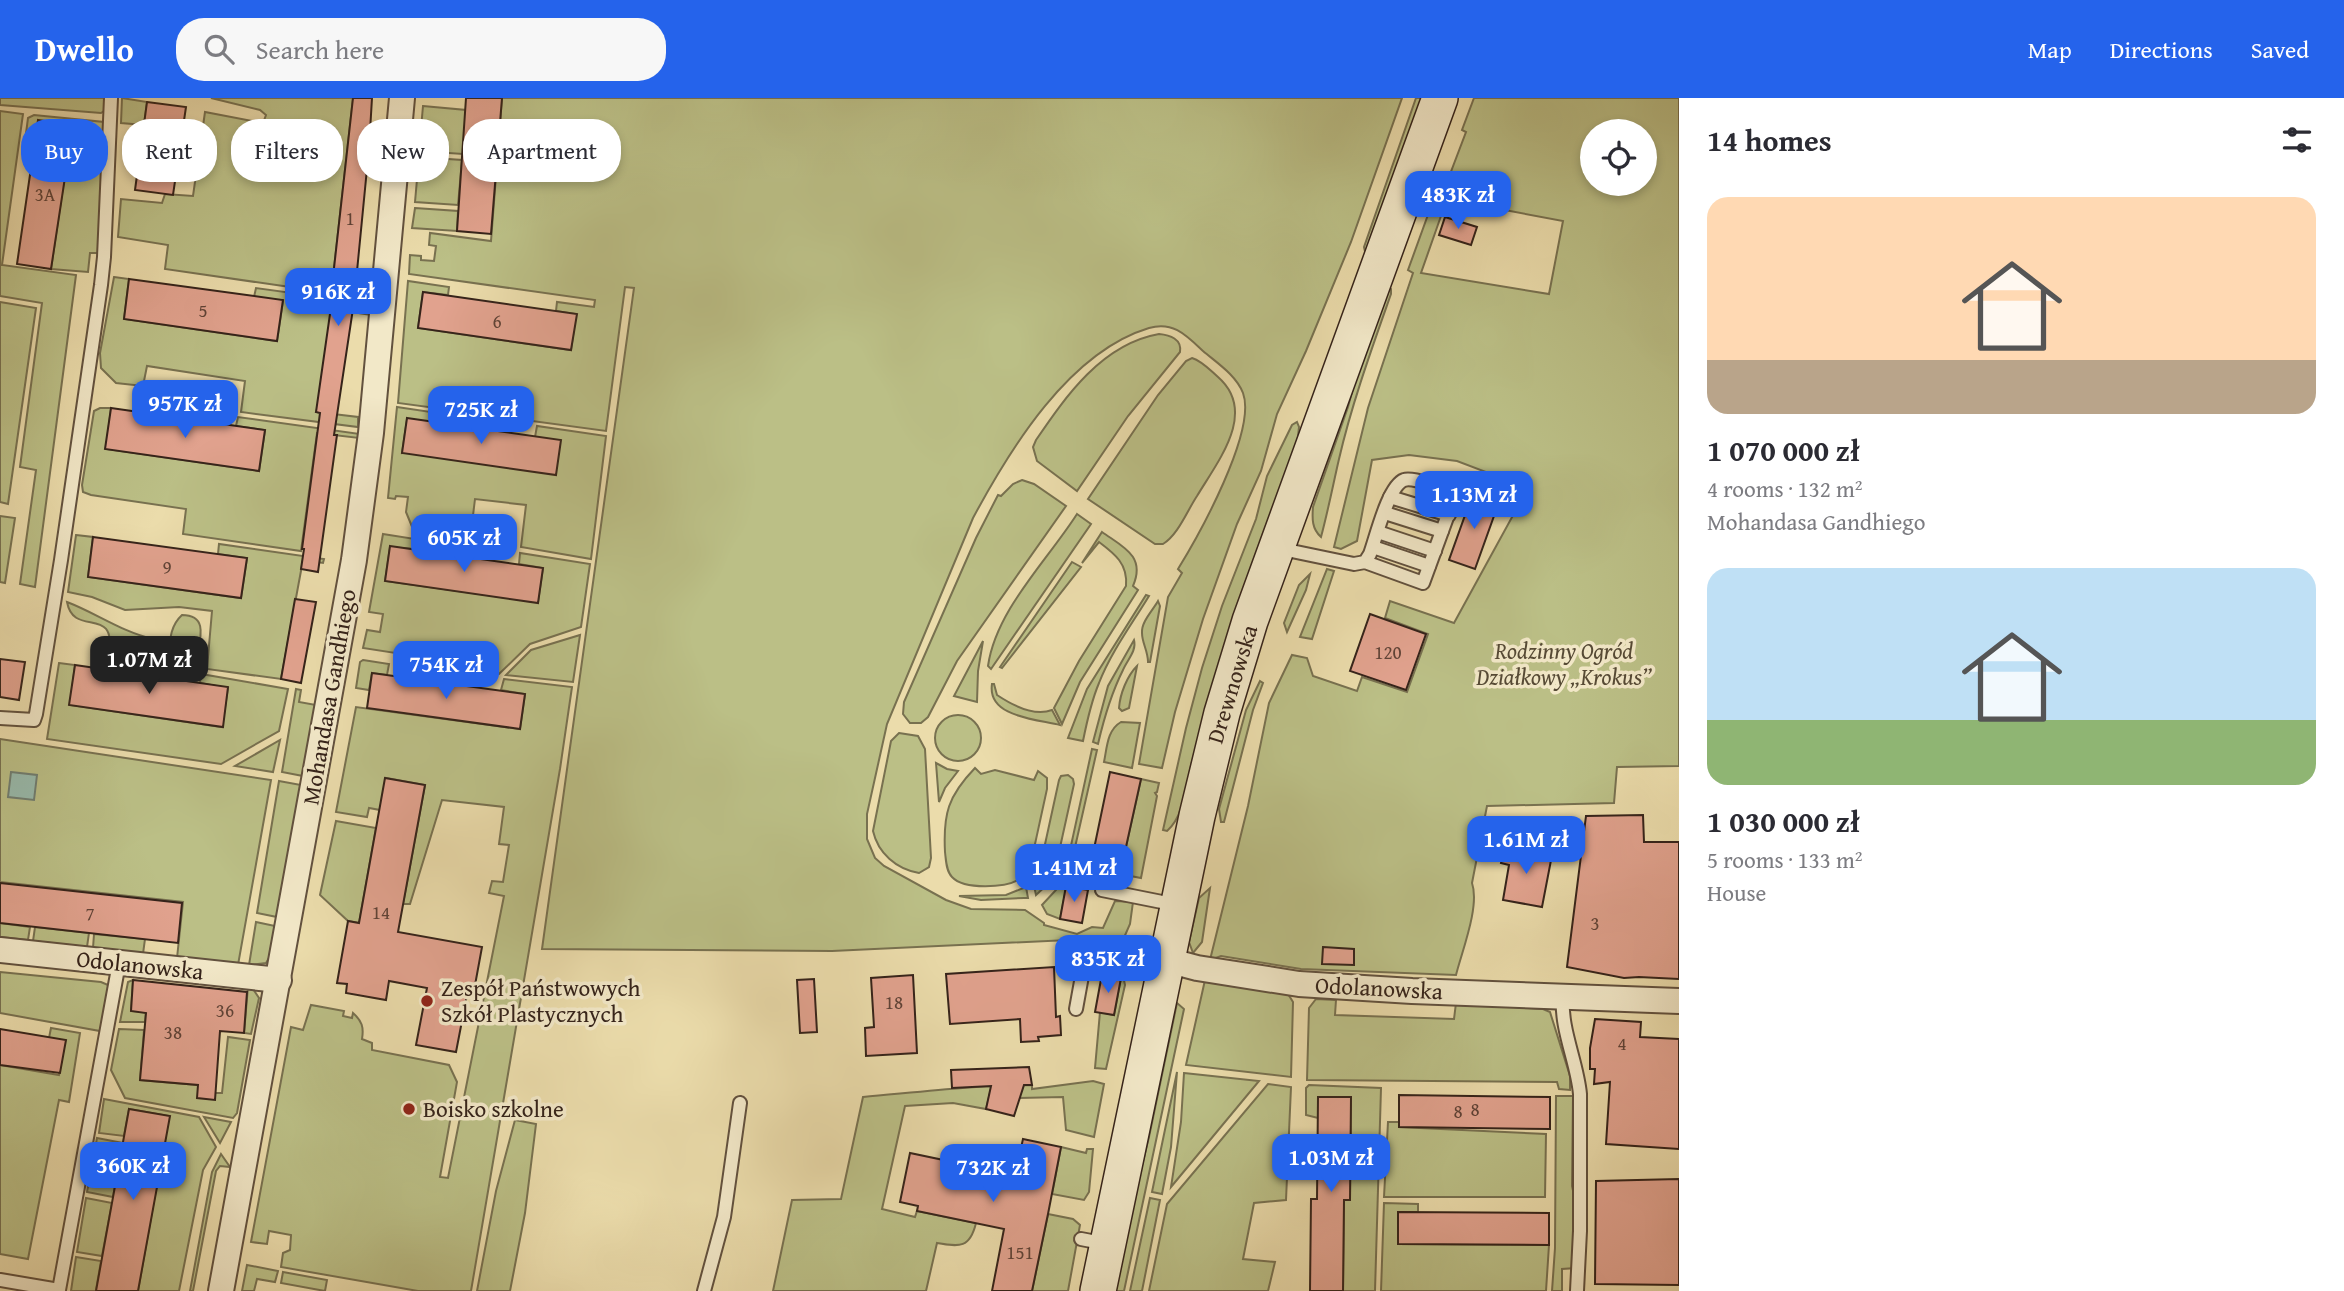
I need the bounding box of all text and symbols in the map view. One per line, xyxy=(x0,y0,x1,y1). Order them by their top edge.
search box xyxy=(176,18,666,81)
text: Dwello xyxy=(35,25,134,73)
icon: search xyxy=(200,30,238,68)
text: Search here xyxy=(256,30,384,69)
text: Map xyxy=(2028,32,2072,67)
text: Directions xyxy=(2110,32,2213,67)
text: Saved xyxy=(2251,32,2309,67)
text: 14 homes xyxy=(1707,118,1832,162)
chip: Buy xyxy=(21,119,108,182)
chip: Rent xyxy=(122,119,217,182)
chip: Filters xyxy=(231,119,343,182)
chip: New xyxy=(357,119,449,182)
chip: Apartment xyxy=(463,119,621,182)
map controls xyxy=(1580,119,1657,196)
button: locate xyxy=(1580,119,1657,196)
icon: filters xyxy=(2278,121,2316,159)
pin: 483K zł xyxy=(1393,172,1523,231)
text: 483K zł xyxy=(1421,177,1495,210)
house number: 3A xyxy=(35,180,56,208)
house number: 1 xyxy=(345,204,355,232)
icon: home xyxy=(1949,243,2075,369)
pin: 916K zł xyxy=(273,268,403,328)
text: 916K zł xyxy=(301,274,375,307)
house number: 5 xyxy=(198,296,208,324)
house number: 6 xyxy=(492,307,502,335)
pin: 957K zł xyxy=(120,380,250,440)
text: 957K zł xyxy=(148,386,222,419)
pin: 725K zł xyxy=(416,386,546,446)
text: 725K zł xyxy=(444,392,518,425)
text: 1 070 000 zł xyxy=(1707,428,1860,472)
pin: 1.13M zł xyxy=(1402,472,1546,531)
text: 4 rooms · 132 m² xyxy=(1707,472,1862,505)
text: 1.13M zł xyxy=(1431,477,1517,510)
text: Mohandasa Gandhiego xyxy=(1707,505,1925,538)
pin: 605K zł xyxy=(399,514,529,574)
text: 605K zł xyxy=(427,520,501,553)
house number: 9 xyxy=(162,553,172,581)
street label: Mohandasa Gandhiego xyxy=(293,586,364,807)
icon: home xyxy=(1949,614,2075,740)
street label: Drewnowska xyxy=(1198,620,1265,747)
park label: Rodzinny Ogród Działkowy „Krokus” xyxy=(1475,634,1652,693)
pin: 1.07M zł xyxy=(77,636,221,696)
house number: 120 xyxy=(1374,638,1402,666)
text: 1.07M zł xyxy=(106,642,192,675)
pin: 754K zł xyxy=(381,642,511,701)
text: 754K zł xyxy=(409,647,483,680)
text: 1 030 000 zł xyxy=(1707,799,1860,843)
pin: 1.61M zł xyxy=(1454,816,1598,876)
text: 1.61M zł xyxy=(1483,822,1569,855)
text: 5 rooms · 133 m² xyxy=(1707,843,1862,876)
pin: 1.41M zł xyxy=(1002,844,1146,904)
text: 1.41M zł xyxy=(1031,850,1117,883)
text: House xyxy=(1707,876,1766,909)
house number: 14 xyxy=(372,898,390,926)
house number: 7 xyxy=(85,899,95,927)
house number: 3 xyxy=(1590,909,1600,937)
pin: 835K zł xyxy=(1043,936,1173,995)
street label: Odolanowska xyxy=(75,941,205,988)
text: 835K zł xyxy=(1071,941,1145,974)
street label: Odolanowska xyxy=(1314,968,1444,1007)
place label: Zespół Państwowych Szkół Plastycznych xyxy=(441,971,640,1030)
house number: 18 xyxy=(885,988,903,1016)
marker: Zespół Państwowych Szkół Plastycznych xyxy=(419,993,435,1009)
house number: 36 xyxy=(216,996,234,1024)
house number: 38 xyxy=(164,1018,182,1046)
house number: 4 xyxy=(1617,1029,1627,1057)
place label: Boisko szkolne xyxy=(423,1092,564,1125)
house number: 8 xyxy=(1470,1095,1480,1123)
house number: 8 xyxy=(1453,1097,1463,1125)
marker: Boisko szkolne xyxy=(401,1101,417,1117)
pin: 1.03M zł xyxy=(1259,1134,1403,1194)
text: 1.03M zł xyxy=(1288,1140,1374,1173)
pin: 360K zł xyxy=(68,1142,198,1202)
pin: 732K zł xyxy=(928,1144,1058,1204)
text: 360K zł xyxy=(96,1148,170,1181)
text: 732K zł xyxy=(956,1150,1030,1183)
house number: 151 xyxy=(1006,1238,1034,1266)

